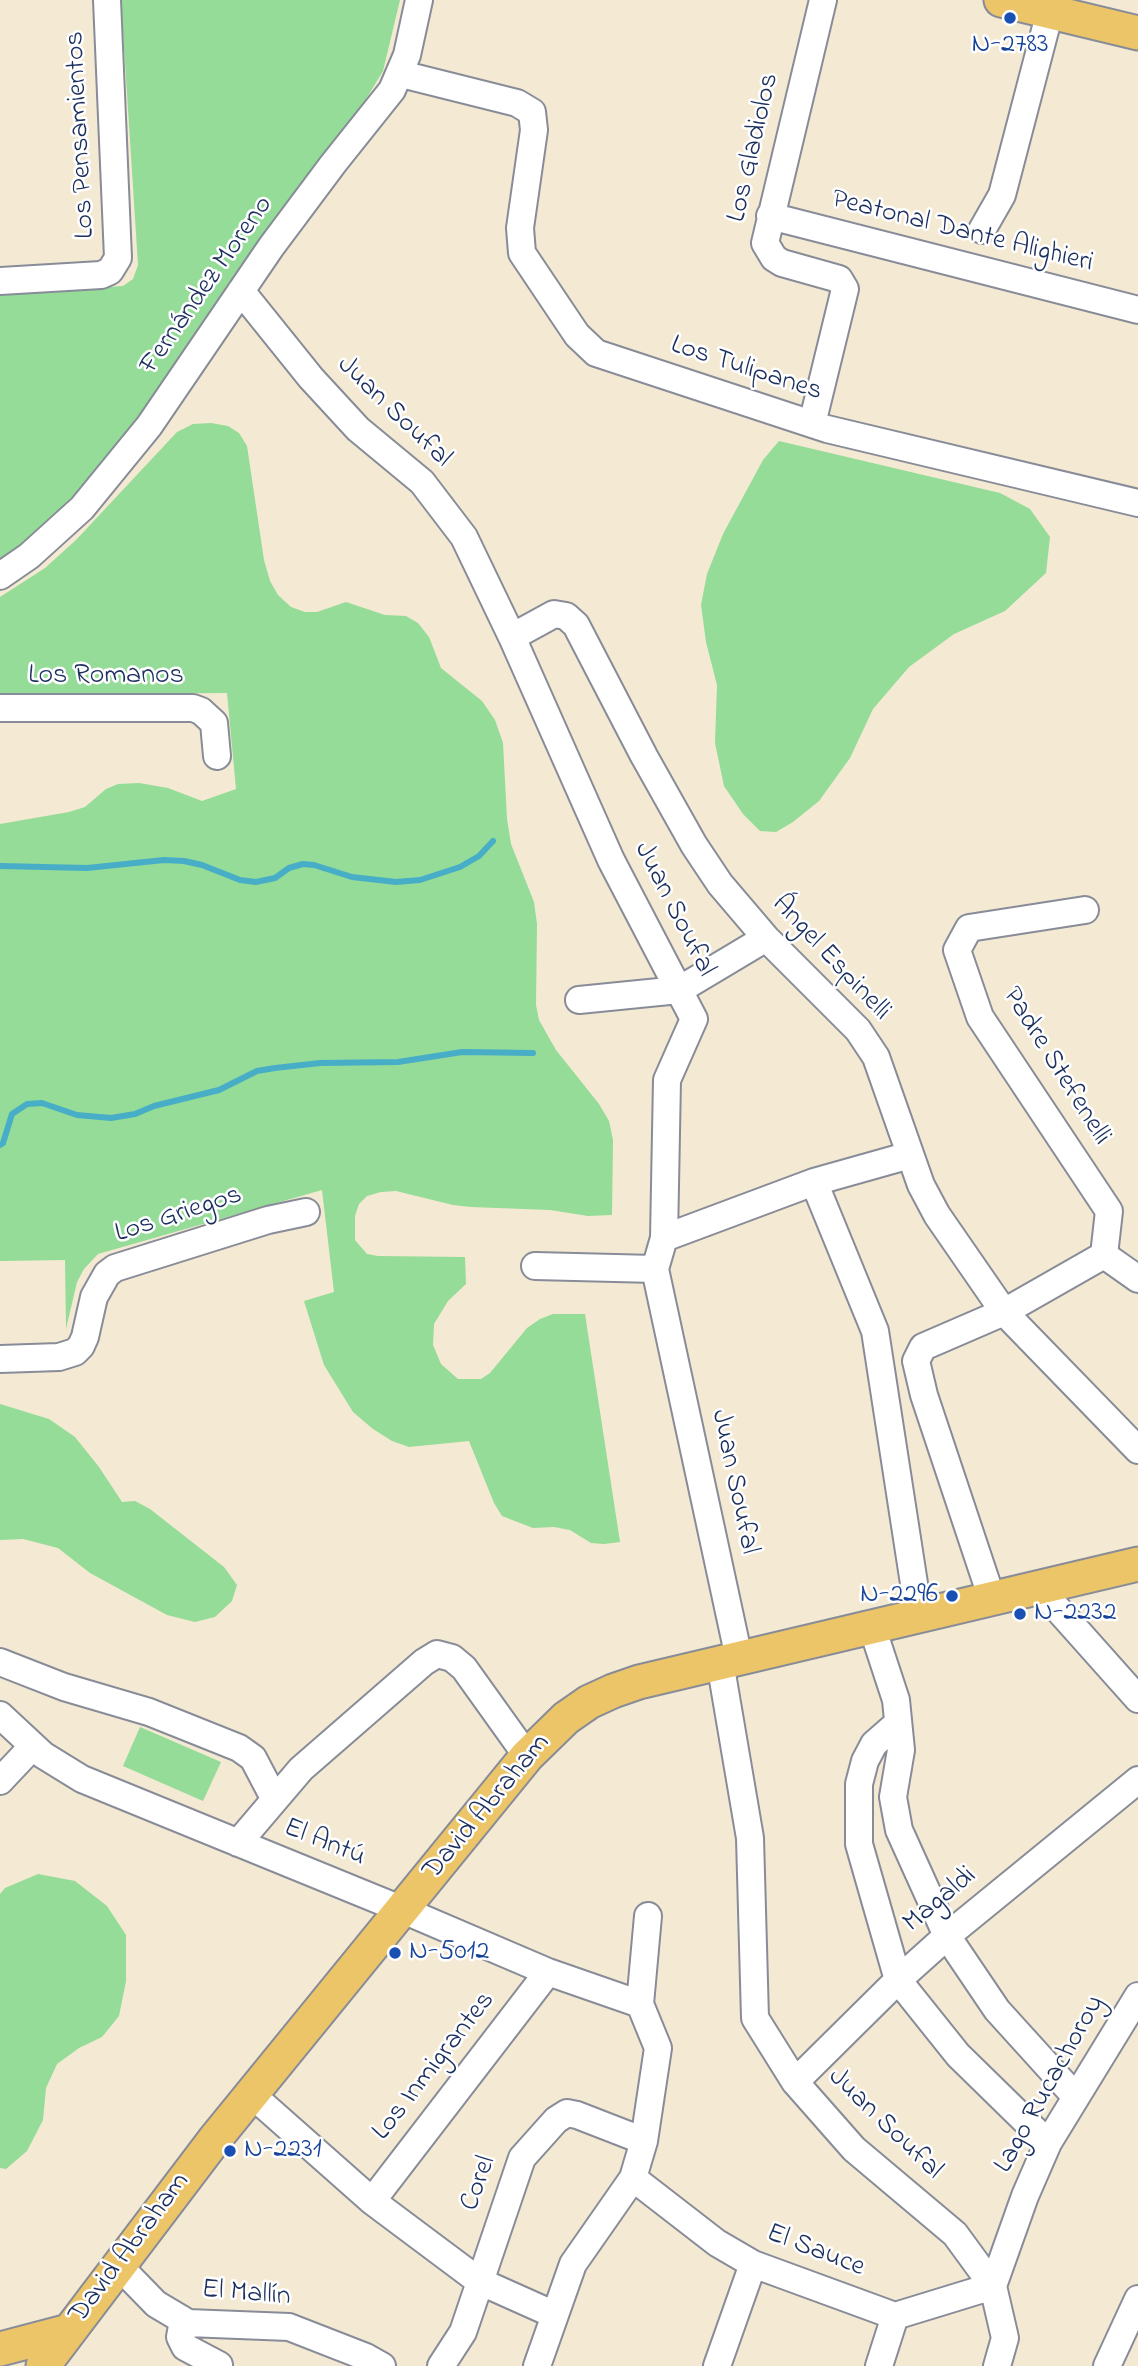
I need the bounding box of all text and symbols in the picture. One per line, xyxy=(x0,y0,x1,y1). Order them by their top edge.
marker: N-2783 xyxy=(1002,10,1018,26)
place label: N-2783 xyxy=(972,29,1048,63)
street label: Los Pensamientos xyxy=(60,30,104,240)
street label: Los Gladiolos xyxy=(722,70,788,226)
street label: Peatonal Dante Alighieri xyxy=(828,184,1096,282)
street label: Fernández Moreno xyxy=(134,191,282,381)
street label: Los Tulipanes xyxy=(666,330,826,410)
street label: Juan Soufal xyxy=(329,350,457,476)
street label: Los Romanos xyxy=(28,660,184,694)
street label: Juan Soufal xyxy=(625,837,721,983)
street label: Ángel Espinelli xyxy=(763,889,897,1029)
street label: Padre Stefenelli xyxy=(993,982,1117,1152)
street label: Los Griegos xyxy=(111,1180,247,1252)
street label: Juan Soufal xyxy=(701,1407,765,1557)
place label: N-2296 xyxy=(860,1579,938,1613)
marker: N-2296 xyxy=(944,1588,960,1604)
place label: N-2232 xyxy=(1034,1597,1117,1631)
marker: N-2232 xyxy=(1012,1606,1028,1622)
street label: David Abraham xyxy=(417,1728,559,1888)
street label: El Antú xyxy=(278,1812,370,1876)
street label: Magaldi xyxy=(898,1861,984,1941)
place label: N-5012 xyxy=(409,1936,489,1970)
marker: N-5012 xyxy=(387,1945,403,1961)
street label: Los Inmigrantes xyxy=(366,1986,504,2148)
street label: Lago Rucachoroy xyxy=(988,1990,1114,2180)
street label: Juan Soufal xyxy=(820,2062,948,2188)
place label: N-2231 xyxy=(244,2134,322,2168)
marker: N-2231 xyxy=(222,2143,238,2159)
street label: Corel xyxy=(455,2152,505,2216)
street label: David Abraham xyxy=(63,2167,199,2331)
street label: El Sauce xyxy=(761,2218,869,2286)
street label: El Mallín xyxy=(200,2274,292,2316)

